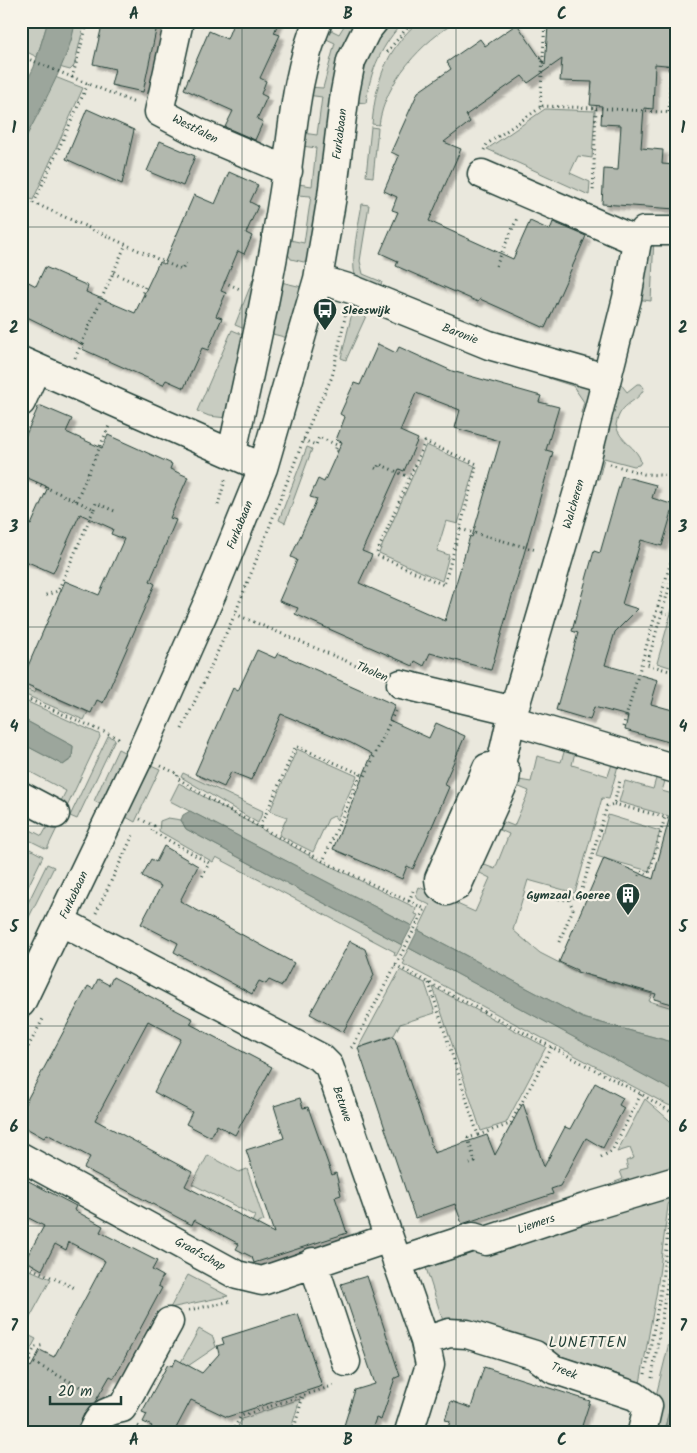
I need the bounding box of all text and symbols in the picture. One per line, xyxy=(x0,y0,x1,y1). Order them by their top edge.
text: A xyxy=(129,2,139,27)
text: B xyxy=(343,2,353,27)
text: C xyxy=(557,2,567,27)
street label: Furkabaan xyxy=(327,107,353,161)
street label: Westfalen xyxy=(169,109,221,149)
text: 1 xyxy=(12,116,17,141)
text: 1 xyxy=(681,116,686,141)
bus stop icon: Sleeswijk xyxy=(312,297,338,331)
place label: Sleeswijk xyxy=(342,301,391,320)
text: 2 xyxy=(9,316,19,341)
text: 2 xyxy=(678,316,688,341)
street label: Baronie xyxy=(439,318,481,350)
street label: Walcheren xyxy=(558,477,590,531)
street label: Furkabaan xyxy=(222,498,258,552)
text: 3 xyxy=(9,515,19,540)
text: 3 xyxy=(678,515,688,540)
street label: Tholen xyxy=(353,657,391,687)
text: 4 xyxy=(10,715,19,740)
text: 4 xyxy=(679,715,688,740)
street label: Furkabaan xyxy=(55,868,93,922)
building icon: Gymzaal Goeree xyxy=(615,882,641,916)
place label: Gymzaal Goeree xyxy=(526,886,610,905)
text: 5 xyxy=(9,915,20,940)
text: 5 xyxy=(678,915,689,940)
street label: Betuwe xyxy=(327,1083,357,1125)
text: 6 xyxy=(10,1115,19,1140)
text: 6 xyxy=(679,1115,688,1140)
street label: Liemers xyxy=(515,1209,557,1239)
street label: Graafschap xyxy=(171,1232,229,1276)
text: 7 xyxy=(10,1314,18,1339)
text: 7 xyxy=(679,1314,687,1339)
district label: LUNETTEN xyxy=(548,1331,628,1355)
street label: Treek xyxy=(548,1357,580,1385)
scale bar xyxy=(50,1373,121,1405)
text: 20 m xyxy=(58,1380,92,1404)
text: A xyxy=(129,1428,139,1453)
text: B xyxy=(343,1428,353,1453)
text: C xyxy=(557,1428,567,1453)

